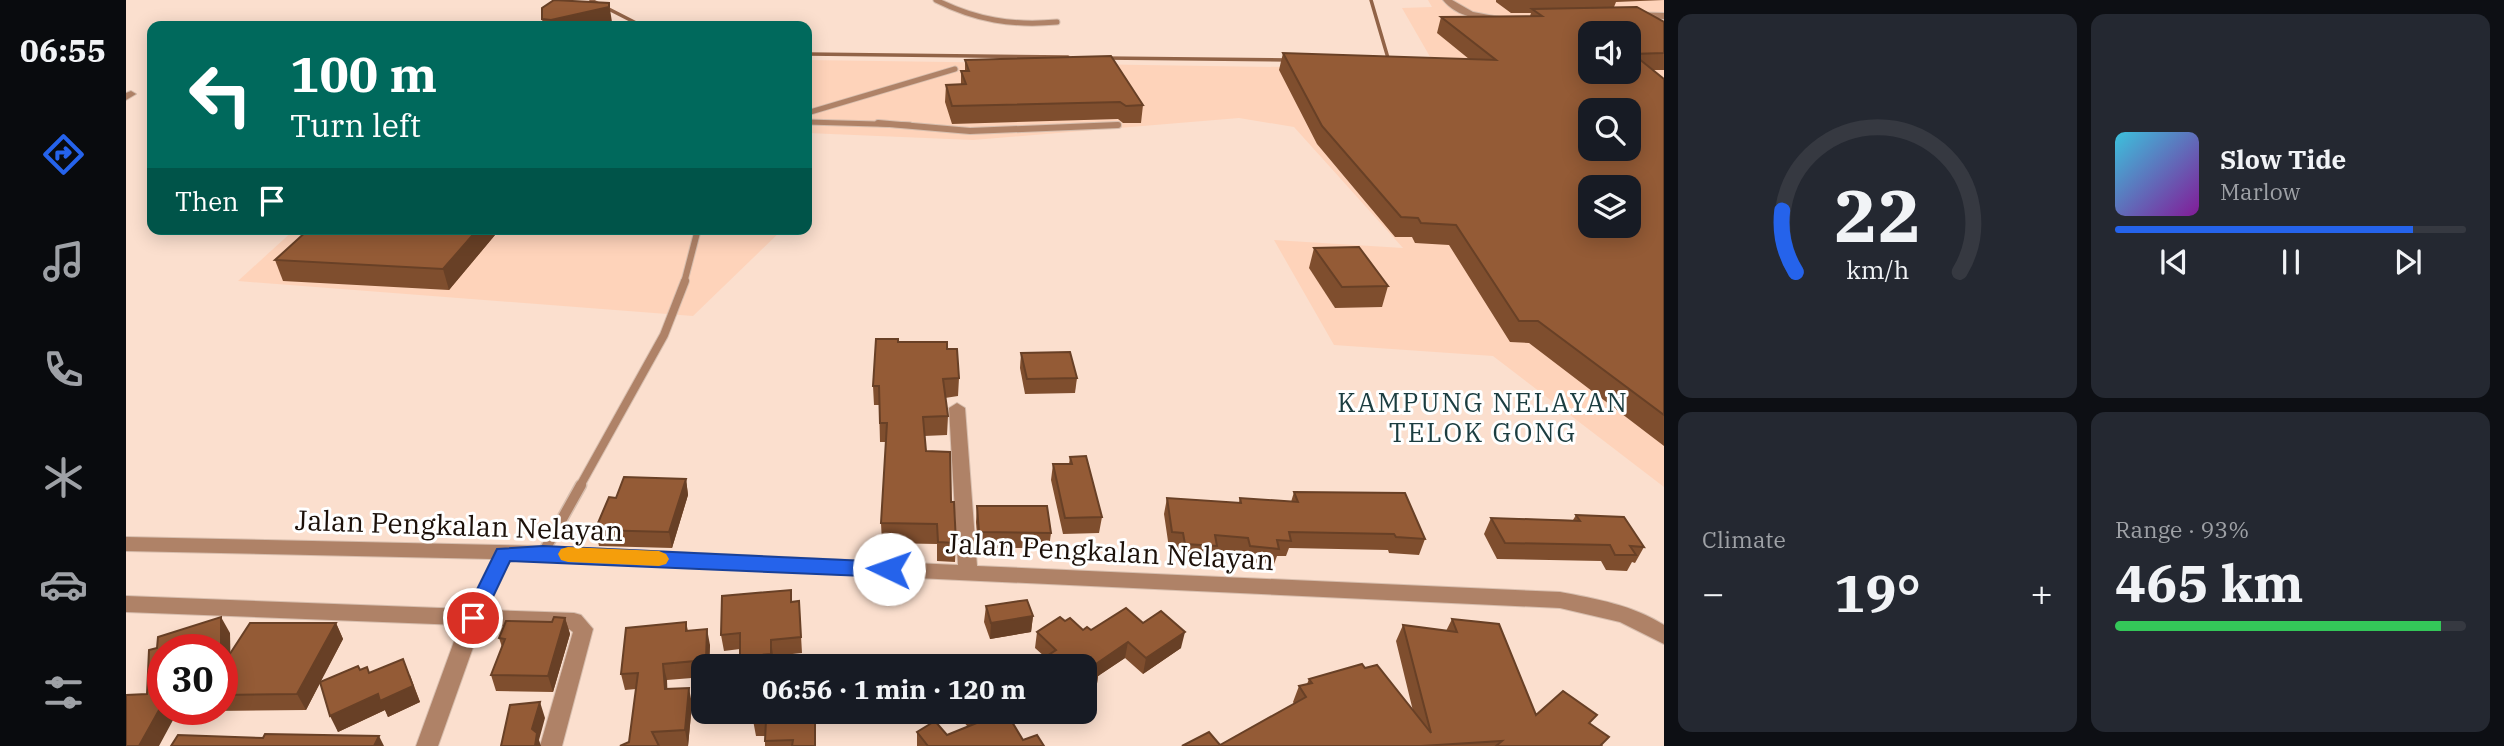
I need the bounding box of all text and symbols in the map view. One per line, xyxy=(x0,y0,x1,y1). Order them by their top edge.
map controls xyxy=(1578,21,1641,238)
button: sound xyxy=(1578,21,1641,84)
text: 06:55 xyxy=(20,29,106,71)
text: 100 m xyxy=(290,42,437,105)
icon: left xyxy=(175,49,266,140)
button: search xyxy=(1578,98,1641,161)
text: Turn left xyxy=(290,104,421,146)
icon: directions xyxy=(39,130,88,179)
text: Slow Tide xyxy=(2220,142,2346,176)
text: 22 xyxy=(1834,168,1921,263)
button: layers xyxy=(1578,175,1641,238)
text: Marlow xyxy=(2220,176,2300,206)
icon: arrive xyxy=(253,182,291,220)
text: Then xyxy=(175,184,239,218)
icon: music xyxy=(39,237,88,286)
icon: previous xyxy=(2155,243,2193,281)
icon: pause xyxy=(2272,243,2310,281)
icon: next xyxy=(2389,243,2427,281)
text: km/h xyxy=(1846,253,1909,286)
icon: phone xyxy=(39,345,88,394)
district label: KAMPUNG NELAYAN TELOK GONG xyxy=(1337,385,1629,449)
icon: climate xyxy=(39,453,88,502)
street label: Jalan Pengkalan Nelayan xyxy=(294,501,624,549)
text: Range · 93% xyxy=(2115,514,2249,544)
street label: Jalan Pengkalan Nelayan xyxy=(945,524,1275,578)
text: Climate xyxy=(1702,524,1786,554)
position arrow xyxy=(852,532,926,606)
text: 465 km xyxy=(2115,549,2304,616)
text: 19° xyxy=(1834,559,1921,626)
icon: car xyxy=(39,560,88,609)
text: − xyxy=(1702,568,1725,617)
text: + xyxy=(2030,568,2053,617)
pin xyxy=(443,588,503,648)
icon: arrive xyxy=(454,599,492,637)
speed limit sign: 30 xyxy=(147,634,238,725)
icon: filters xyxy=(39,668,88,717)
text: 06:56 · 1 min · 120 m xyxy=(762,672,1026,706)

